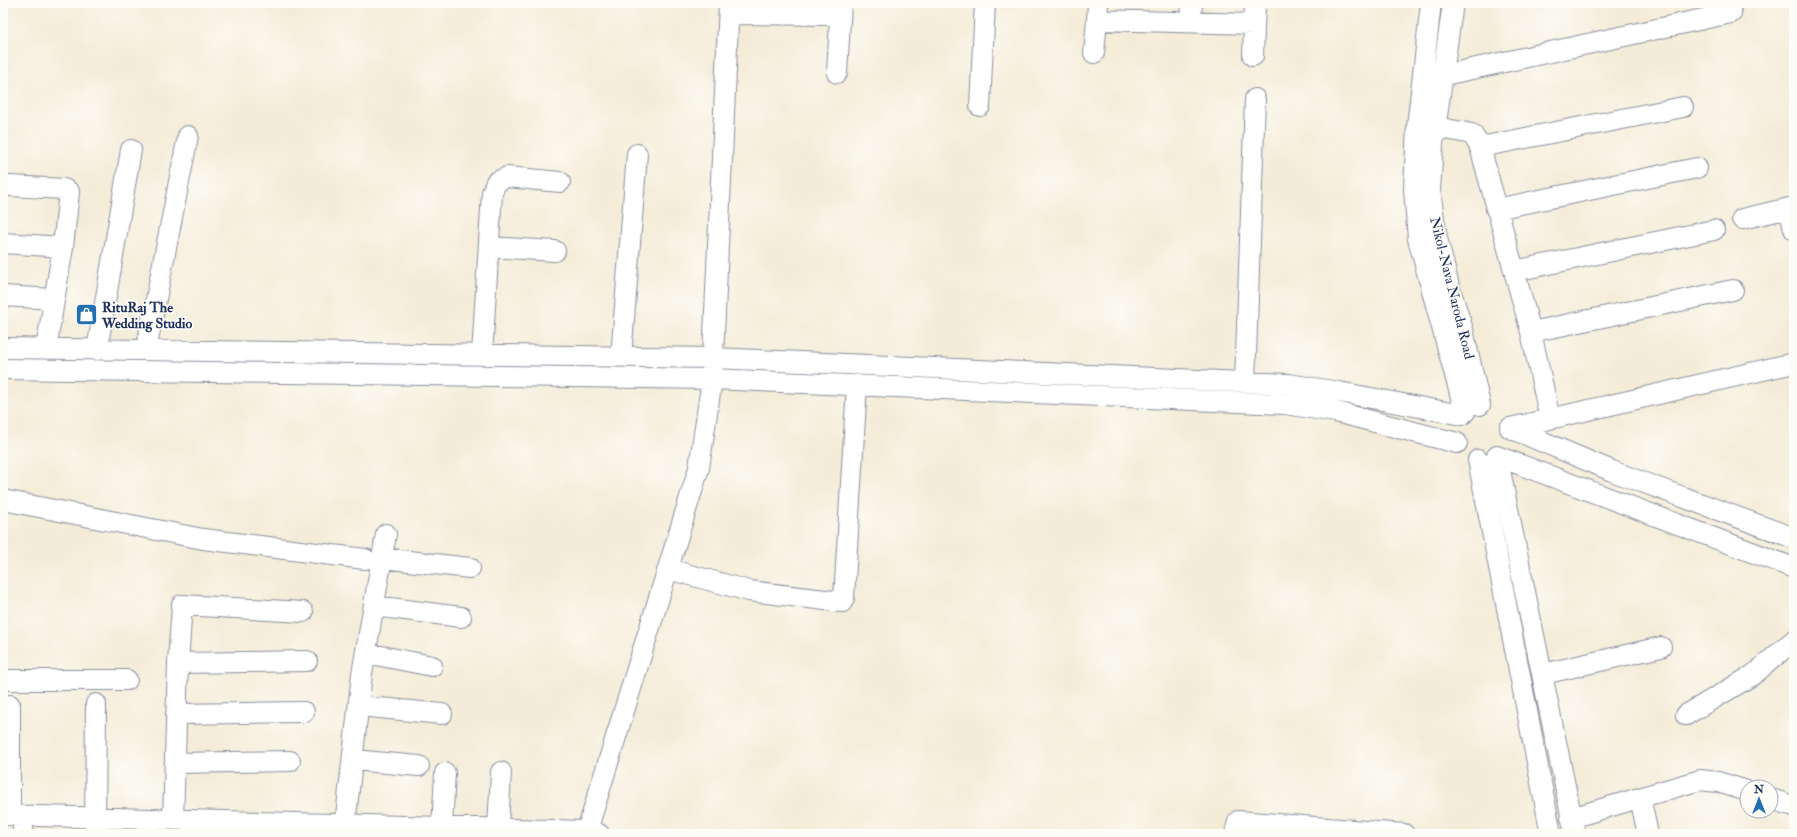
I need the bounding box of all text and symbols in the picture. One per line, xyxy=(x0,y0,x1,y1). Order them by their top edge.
street label: Nikol-Nava Naroda Road xyxy=(1426,215,1478,361)
place label: RituRaj The Wedding Studio xyxy=(101,299,193,333)
shop icon: RituRaj The Wedding Studio xyxy=(73,302,99,328)
north arrow xyxy=(1739,779,1779,819)
text: N xyxy=(1753,783,1765,796)

